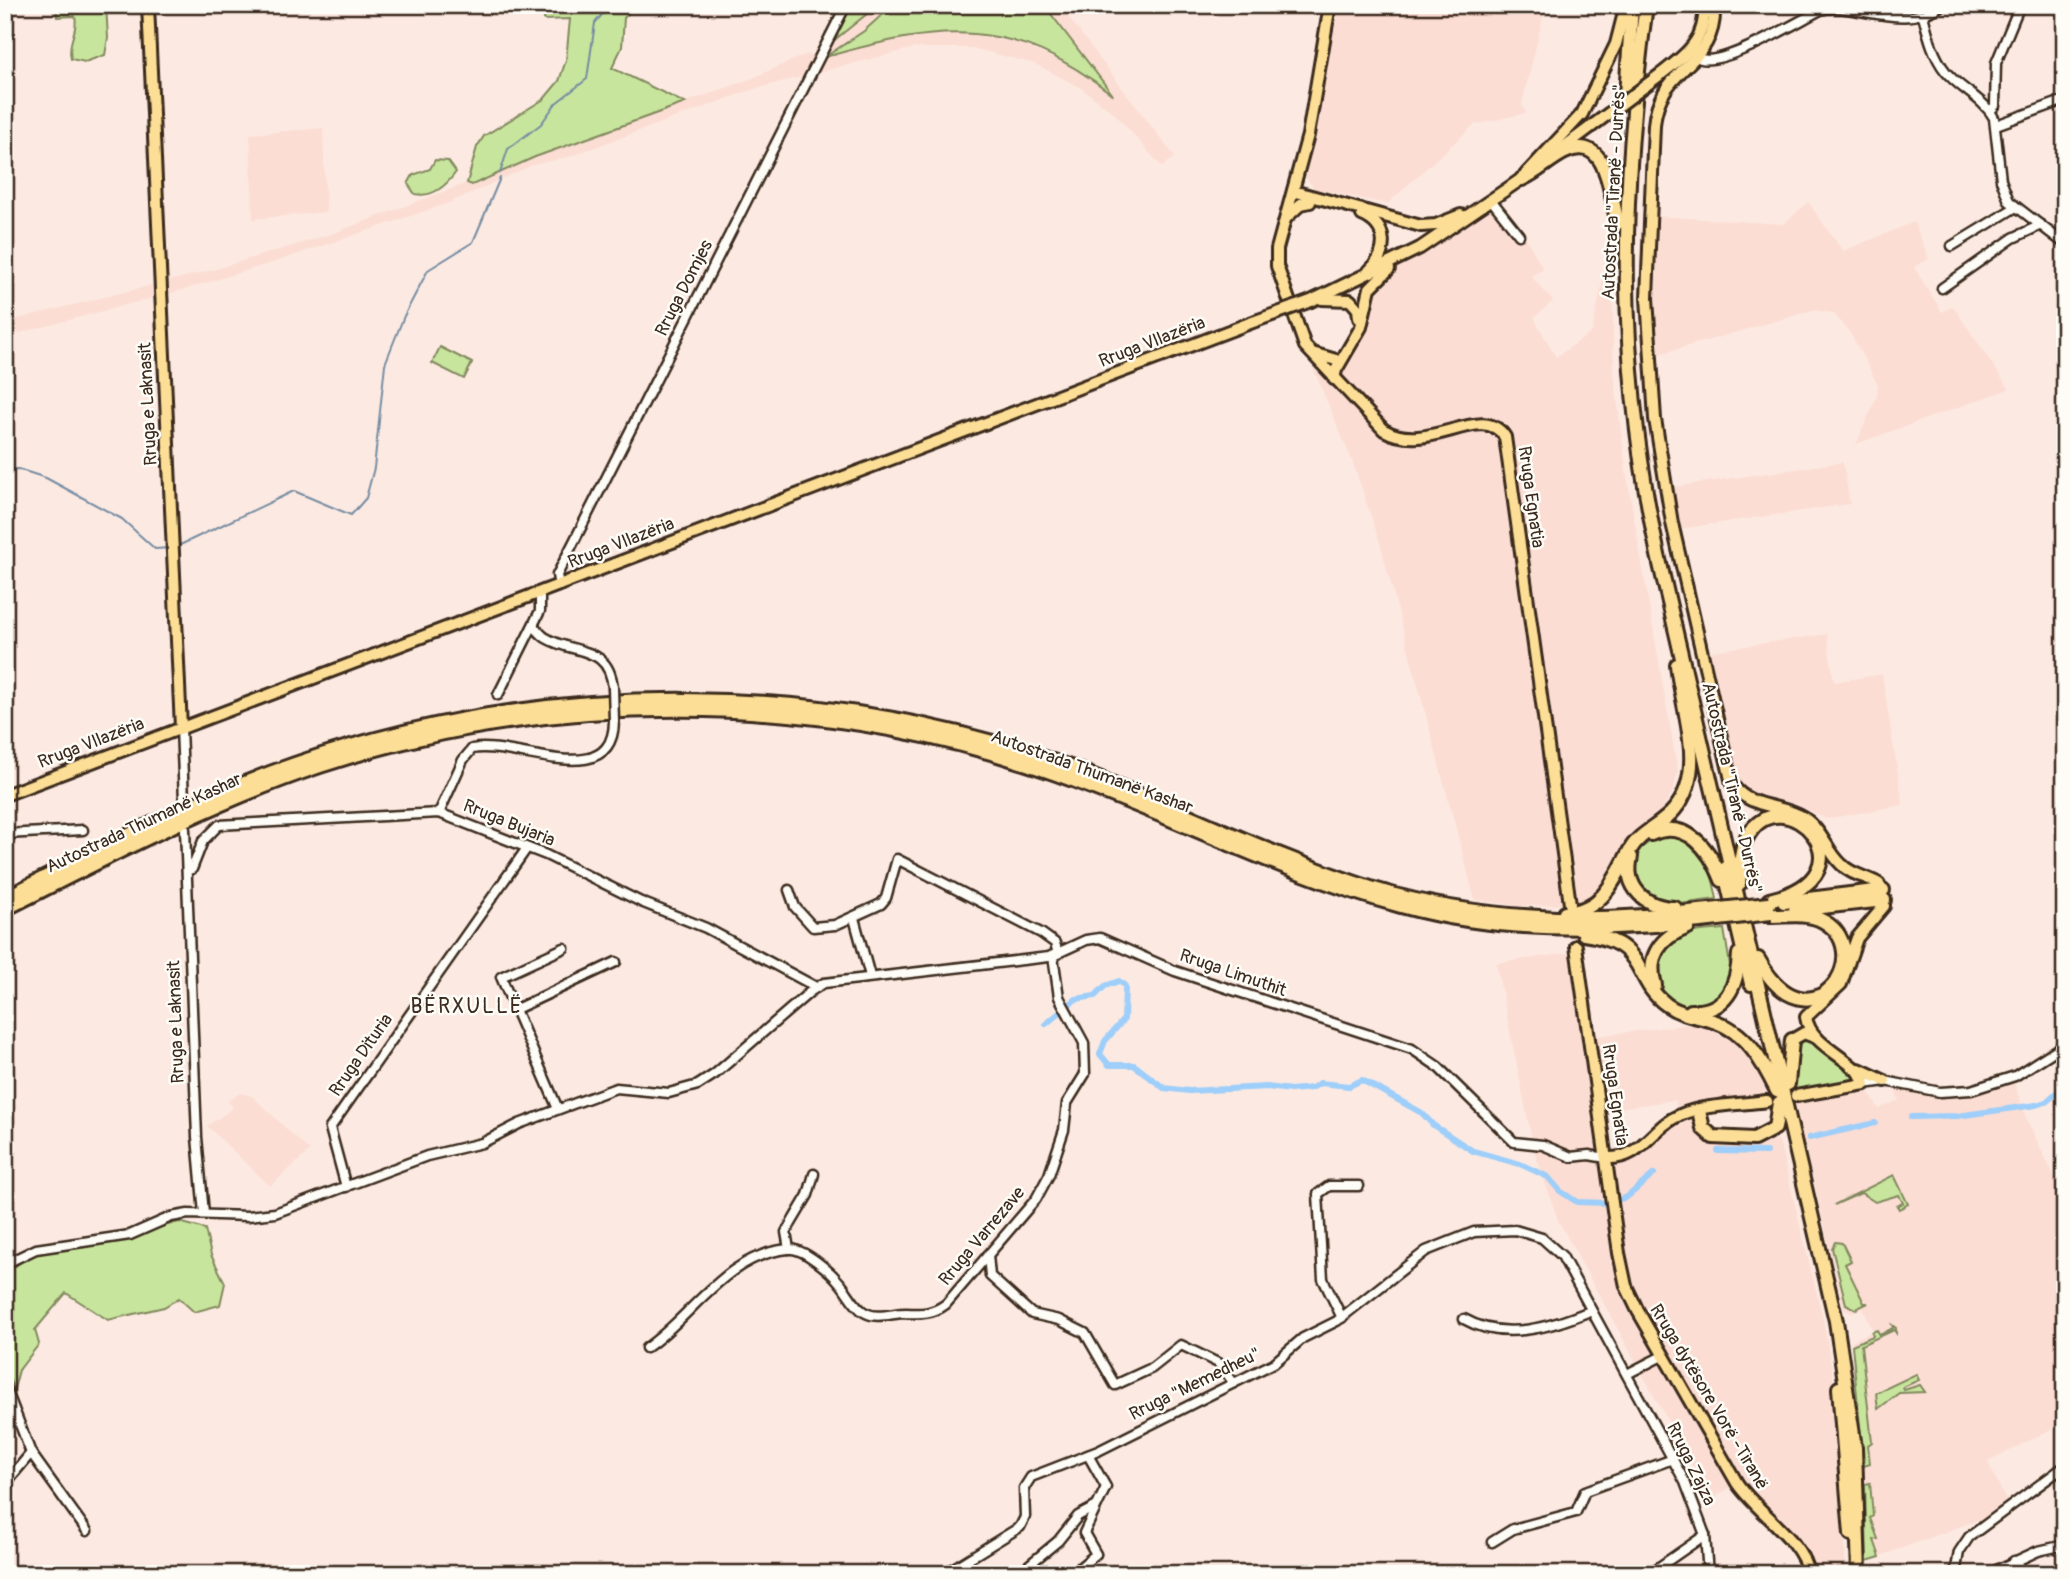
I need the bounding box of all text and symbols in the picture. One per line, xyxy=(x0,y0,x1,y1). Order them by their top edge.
street label: Autostrada "Tiranë - Durrës" xyxy=(1597,84,1631,300)
street label: Rruga Domjes xyxy=(650,236,718,340)
street label: Rruga Vllazëria xyxy=(1096,311,1208,373)
street label: Rruga e Laknasit xyxy=(133,341,163,466)
street label: Rruga Egnatia xyxy=(1512,445,1550,549)
street label: Rruga Vllazëria xyxy=(565,512,677,574)
street label: Autostrada "Tiranë - Durrës" xyxy=(1697,680,1767,896)
street label: Rruga Vllazëria xyxy=(35,712,147,774)
street label: Autostrada Thumanë Kashar xyxy=(988,725,1197,819)
street label: Autostrada Thumanë Kashar xyxy=(43,767,246,878)
street label: Rruga Bujaria xyxy=(460,794,558,852)
street label: Rruga Limuthit xyxy=(1177,944,1290,1002)
street label: Rruga e Laknasit xyxy=(162,959,190,1084)
district label: BËRXULLË xyxy=(410,993,524,1020)
street label: Rruga Dituria xyxy=(324,1009,398,1101)
street label: Rruga Egnatia xyxy=(1596,1043,1634,1147)
street label: Rruga Varrezave xyxy=(934,1182,1030,1290)
street label: Rruga dytësore Vorë -Tiranë xyxy=(1644,1300,1774,1494)
street label: Rruga "Memedheu" xyxy=(1125,1342,1265,1426)
street label: Rruga Zajza xyxy=(1661,1419,1721,1509)

